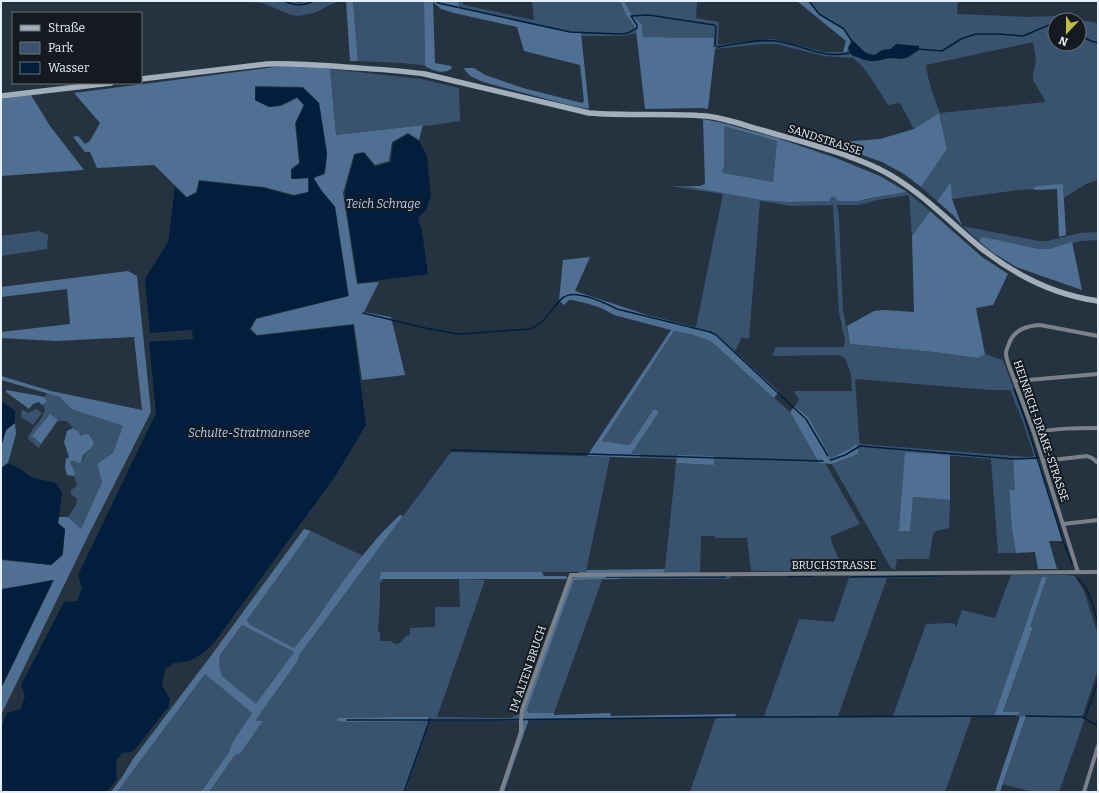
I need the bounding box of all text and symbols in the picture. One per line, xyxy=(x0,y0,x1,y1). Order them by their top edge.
legend xyxy=(12,12,142,84)
north arrow xyxy=(1047,12,1087,52)
text: Straße xyxy=(48,21,85,35)
text: N xyxy=(1057,33,1070,48)
text: Park xyxy=(48,41,74,55)
text: Wasser xyxy=(48,61,90,75)
street label: SANDSTRASSE xyxy=(786,122,864,158)
water label: Teich Schrage xyxy=(346,197,420,211)
street label: HEINRICH-DRAKE-STRASSE xyxy=(1011,359,1071,504)
water label: Schulte-Stratmannsee xyxy=(188,426,310,440)
street label: BRUCHSTRASSE xyxy=(792,559,876,572)
street label: IM ALTEN BRUCH xyxy=(507,624,549,714)

